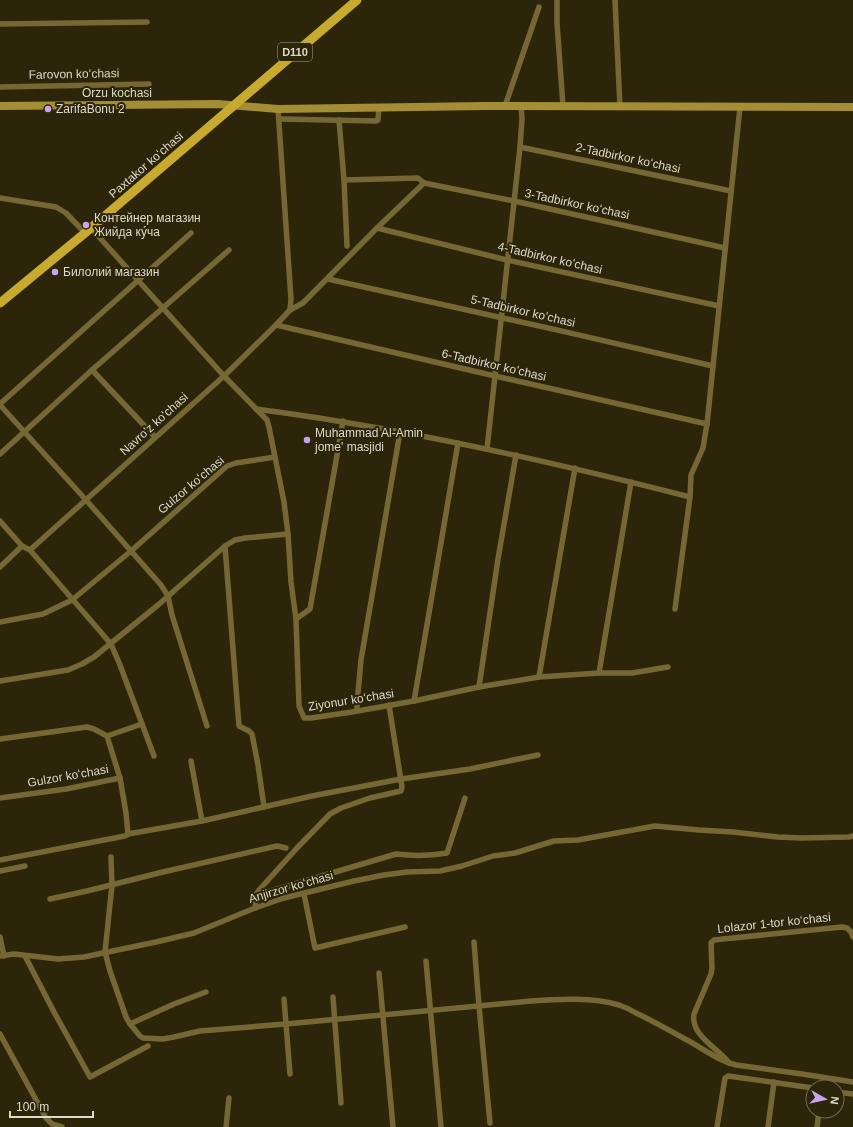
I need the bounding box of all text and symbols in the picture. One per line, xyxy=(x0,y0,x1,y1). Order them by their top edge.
road number: D110 xyxy=(278,43,312,61)
street label: Farovon koʻchasi xyxy=(29,66,119,82)
street label: Orzu kochasi xyxy=(82,86,152,100)
place label: ZarifaBonu 2 xyxy=(56,102,125,116)
marker: ZarifaBonu 2 xyxy=(43,104,53,114)
street label: Paxtakor koʻchasi xyxy=(106,129,186,201)
street label: 2-Tadbirkor koʻchasi xyxy=(574,140,682,176)
street label: 3-Tadbirkor koʻchasi xyxy=(523,186,631,222)
place label: Контейнер магазин Жийда ку́ча xyxy=(94,211,201,239)
marker: Контейнер магазин Жийда ку́ча xyxy=(81,220,91,230)
street label: 4-Tadbirkor koʻchasi xyxy=(496,239,604,277)
place label: Билолий магазин xyxy=(63,265,159,279)
marker: Билолий магазин xyxy=(50,267,60,277)
street label: 5-Tadbirkor koʻchasi xyxy=(469,292,577,330)
street label: 6-Tadbirkor koʻchasi xyxy=(440,346,548,384)
street label: Navro'z ko'chasi xyxy=(117,390,191,458)
place label: Muhammad Al-Amin jome' masjidi xyxy=(314,426,423,454)
marker: Muhammad Al-Amin jome' masjidi xyxy=(302,435,312,445)
street label: Gulzor koʻchasi xyxy=(155,453,227,517)
street label: Ziyonur koʻchasi xyxy=(307,686,395,714)
street label: Gulzor koʻchasi xyxy=(26,762,110,790)
street label: Anjirzor koʻchasi xyxy=(247,868,335,906)
street label: Lolazor 1-tor ko‘chasi xyxy=(717,910,831,936)
north arrow xyxy=(805,1079,845,1119)
scale bar xyxy=(10,1093,93,1119)
text: N xyxy=(828,1096,841,1105)
text: 100 m xyxy=(16,1100,49,1114)

